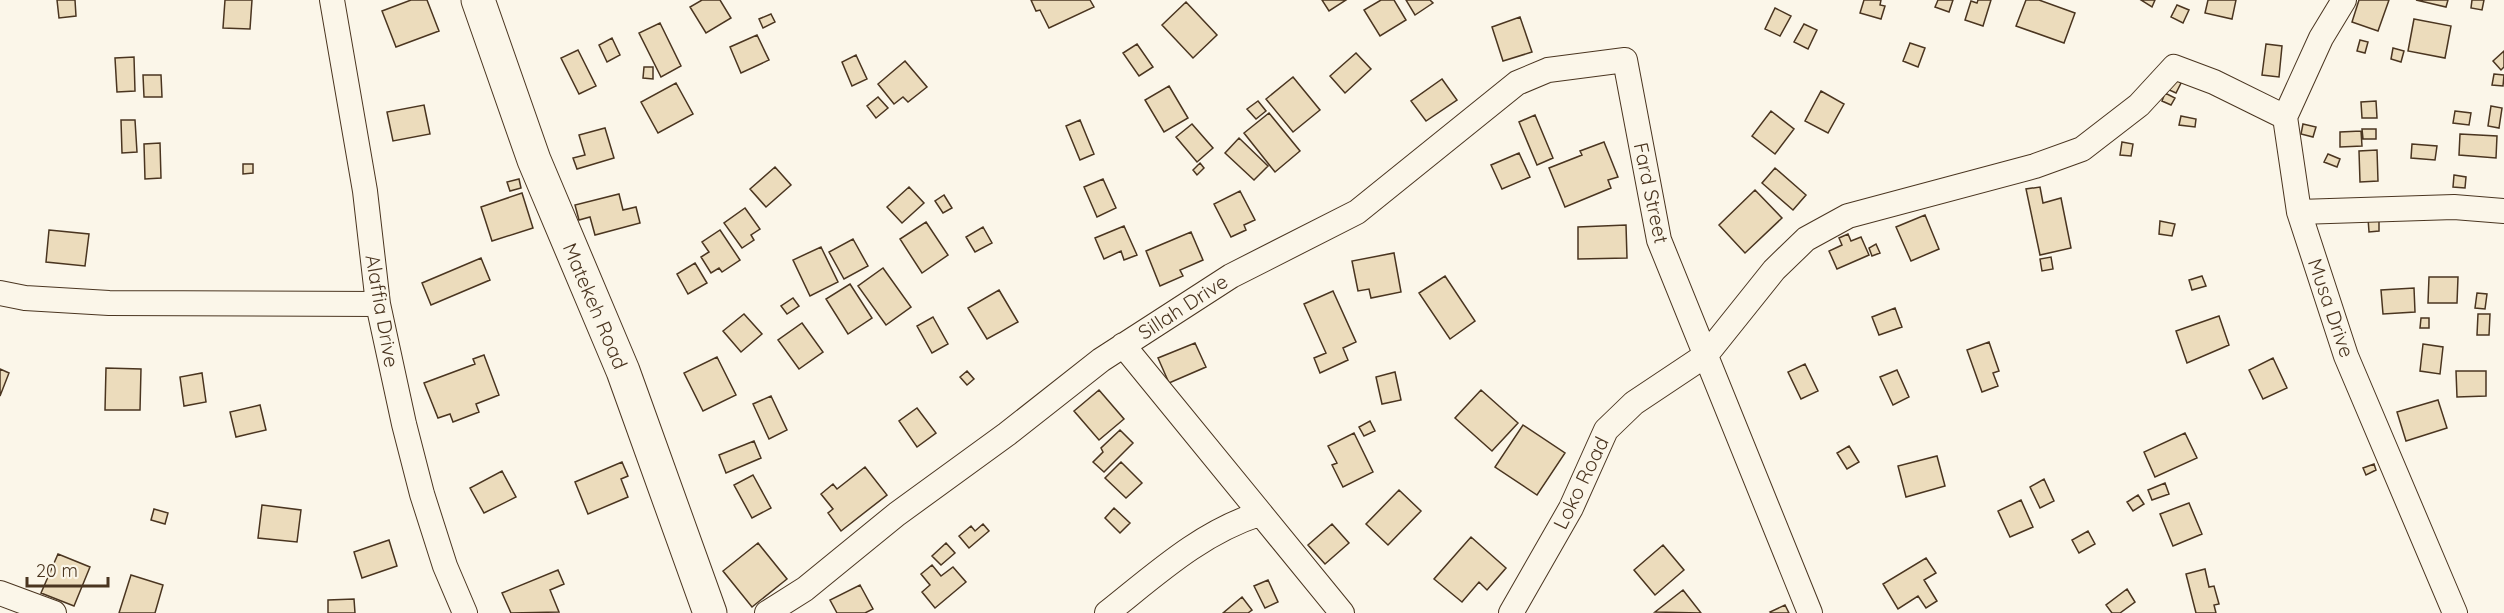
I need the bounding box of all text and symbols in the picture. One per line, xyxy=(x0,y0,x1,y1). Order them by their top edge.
street label: Fard Street xyxy=(1629,140,1674,246)
street label: Matekeh Road xyxy=(558,239,633,373)
street label: Alaffia Drive xyxy=(360,253,405,369)
street label: Musa Drive xyxy=(2303,255,2360,361)
street label: Sillah Drive xyxy=(1133,268,1232,345)
street label: Loko Road xyxy=(1547,432,1614,533)
scale bar xyxy=(27,550,108,588)
text: 20 m xyxy=(36,559,78,582)

